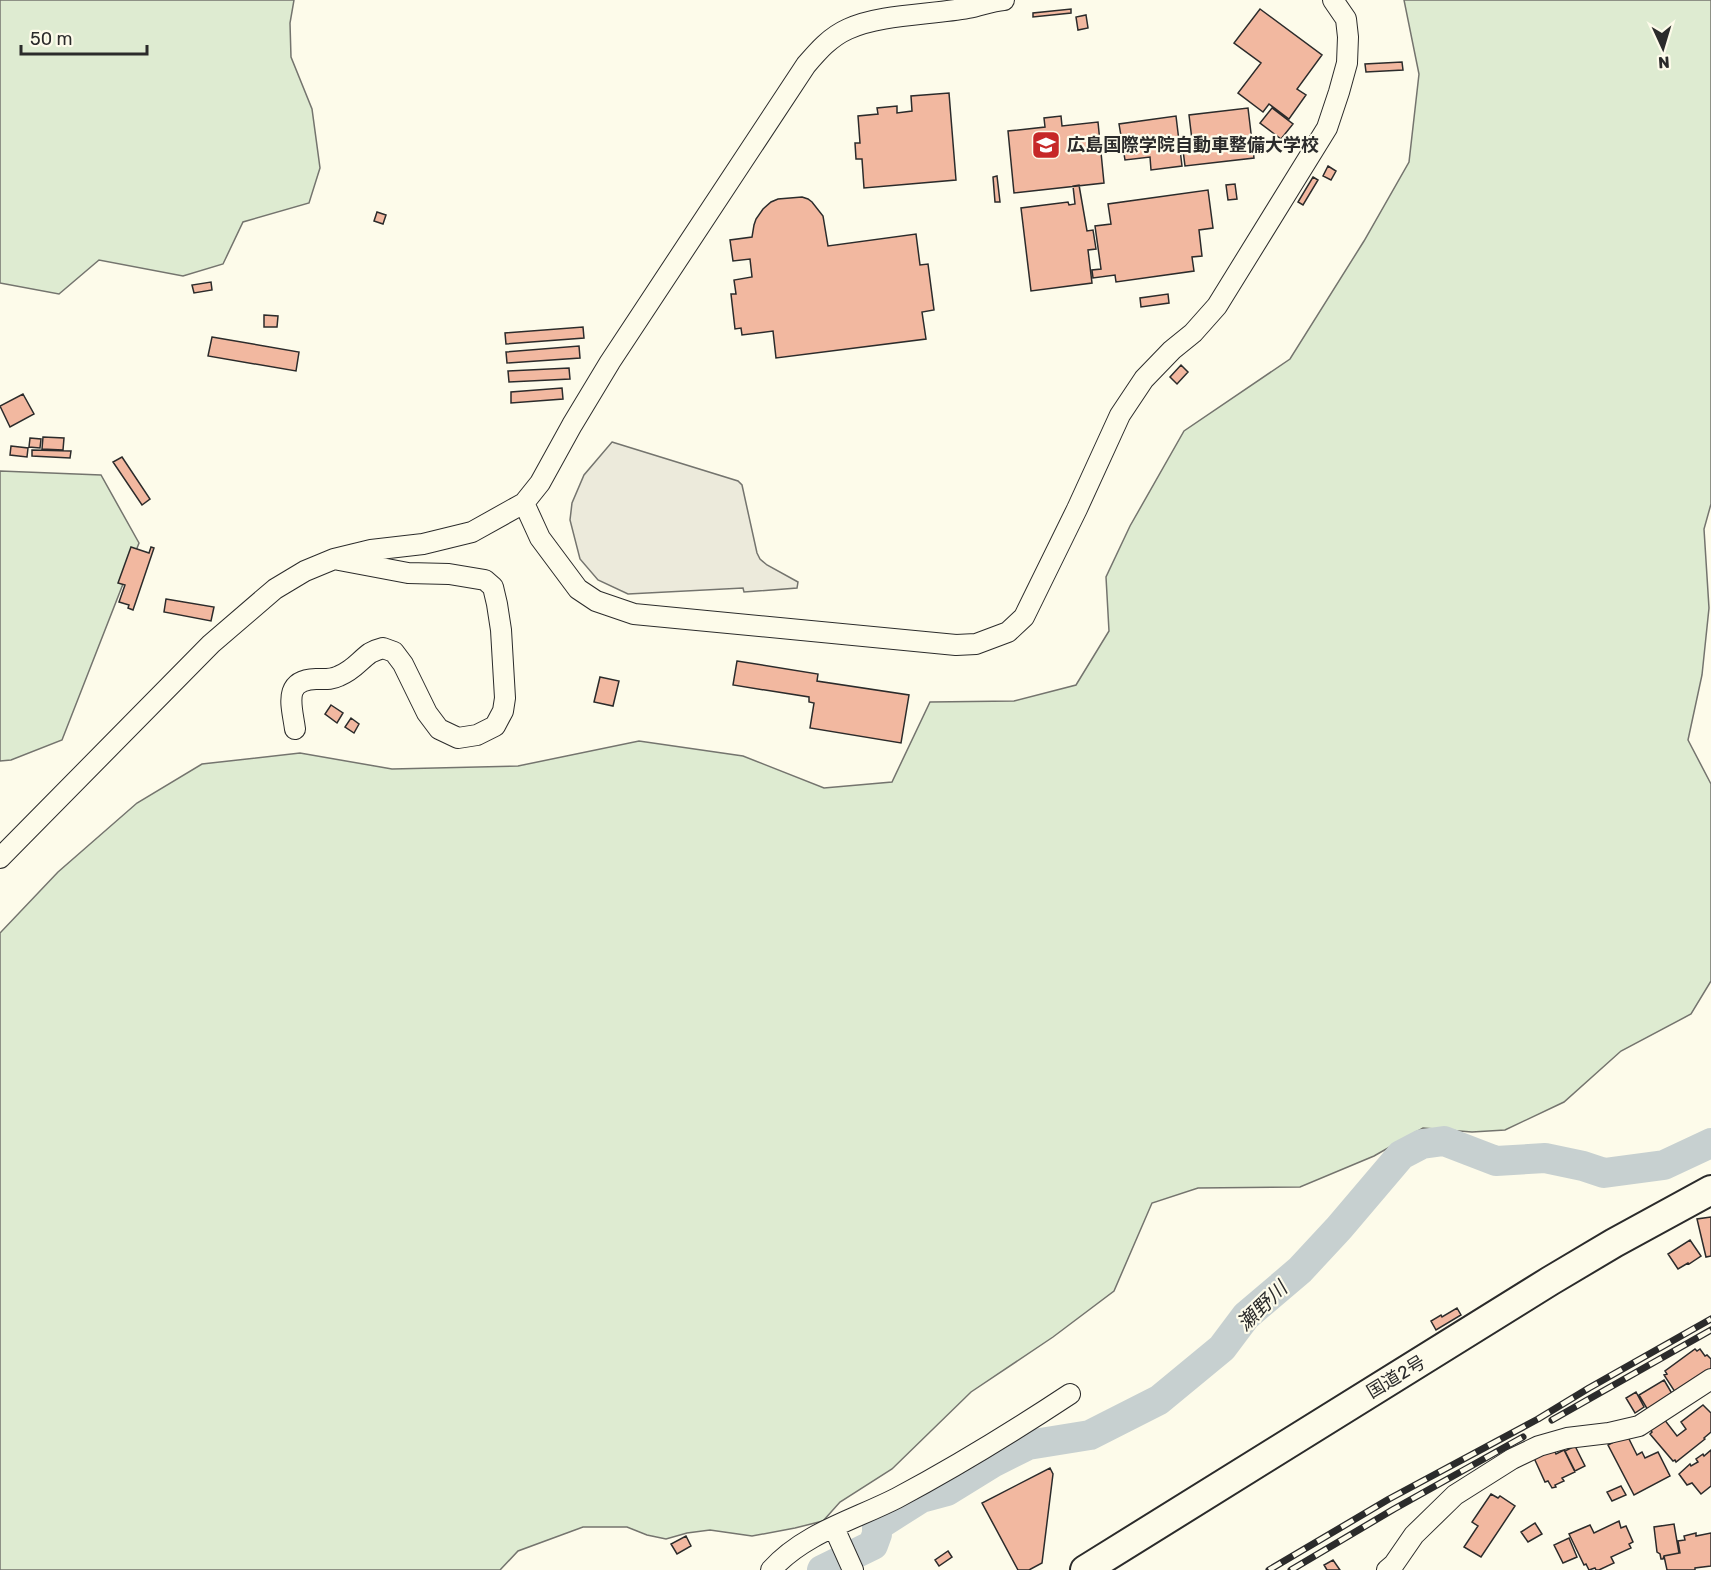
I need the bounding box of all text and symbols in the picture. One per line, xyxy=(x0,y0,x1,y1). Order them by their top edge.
scale bar xyxy=(21,18,147,56)
north arrow xyxy=(1633,18,1693,78)
text: 50 m xyxy=(30,28,73,50)
text: N xyxy=(1658,53,1670,72)
school or university icon: 広島国際学院自動車整備大学校 xyxy=(1030,129,1062,161)
place label: 広島国際学院自動車整備大学校 xyxy=(1067,134,1319,156)
water label: 瀬野川 xyxy=(1232,1275,1293,1335)
street label: 国道2号 xyxy=(1363,1351,1429,1403)

